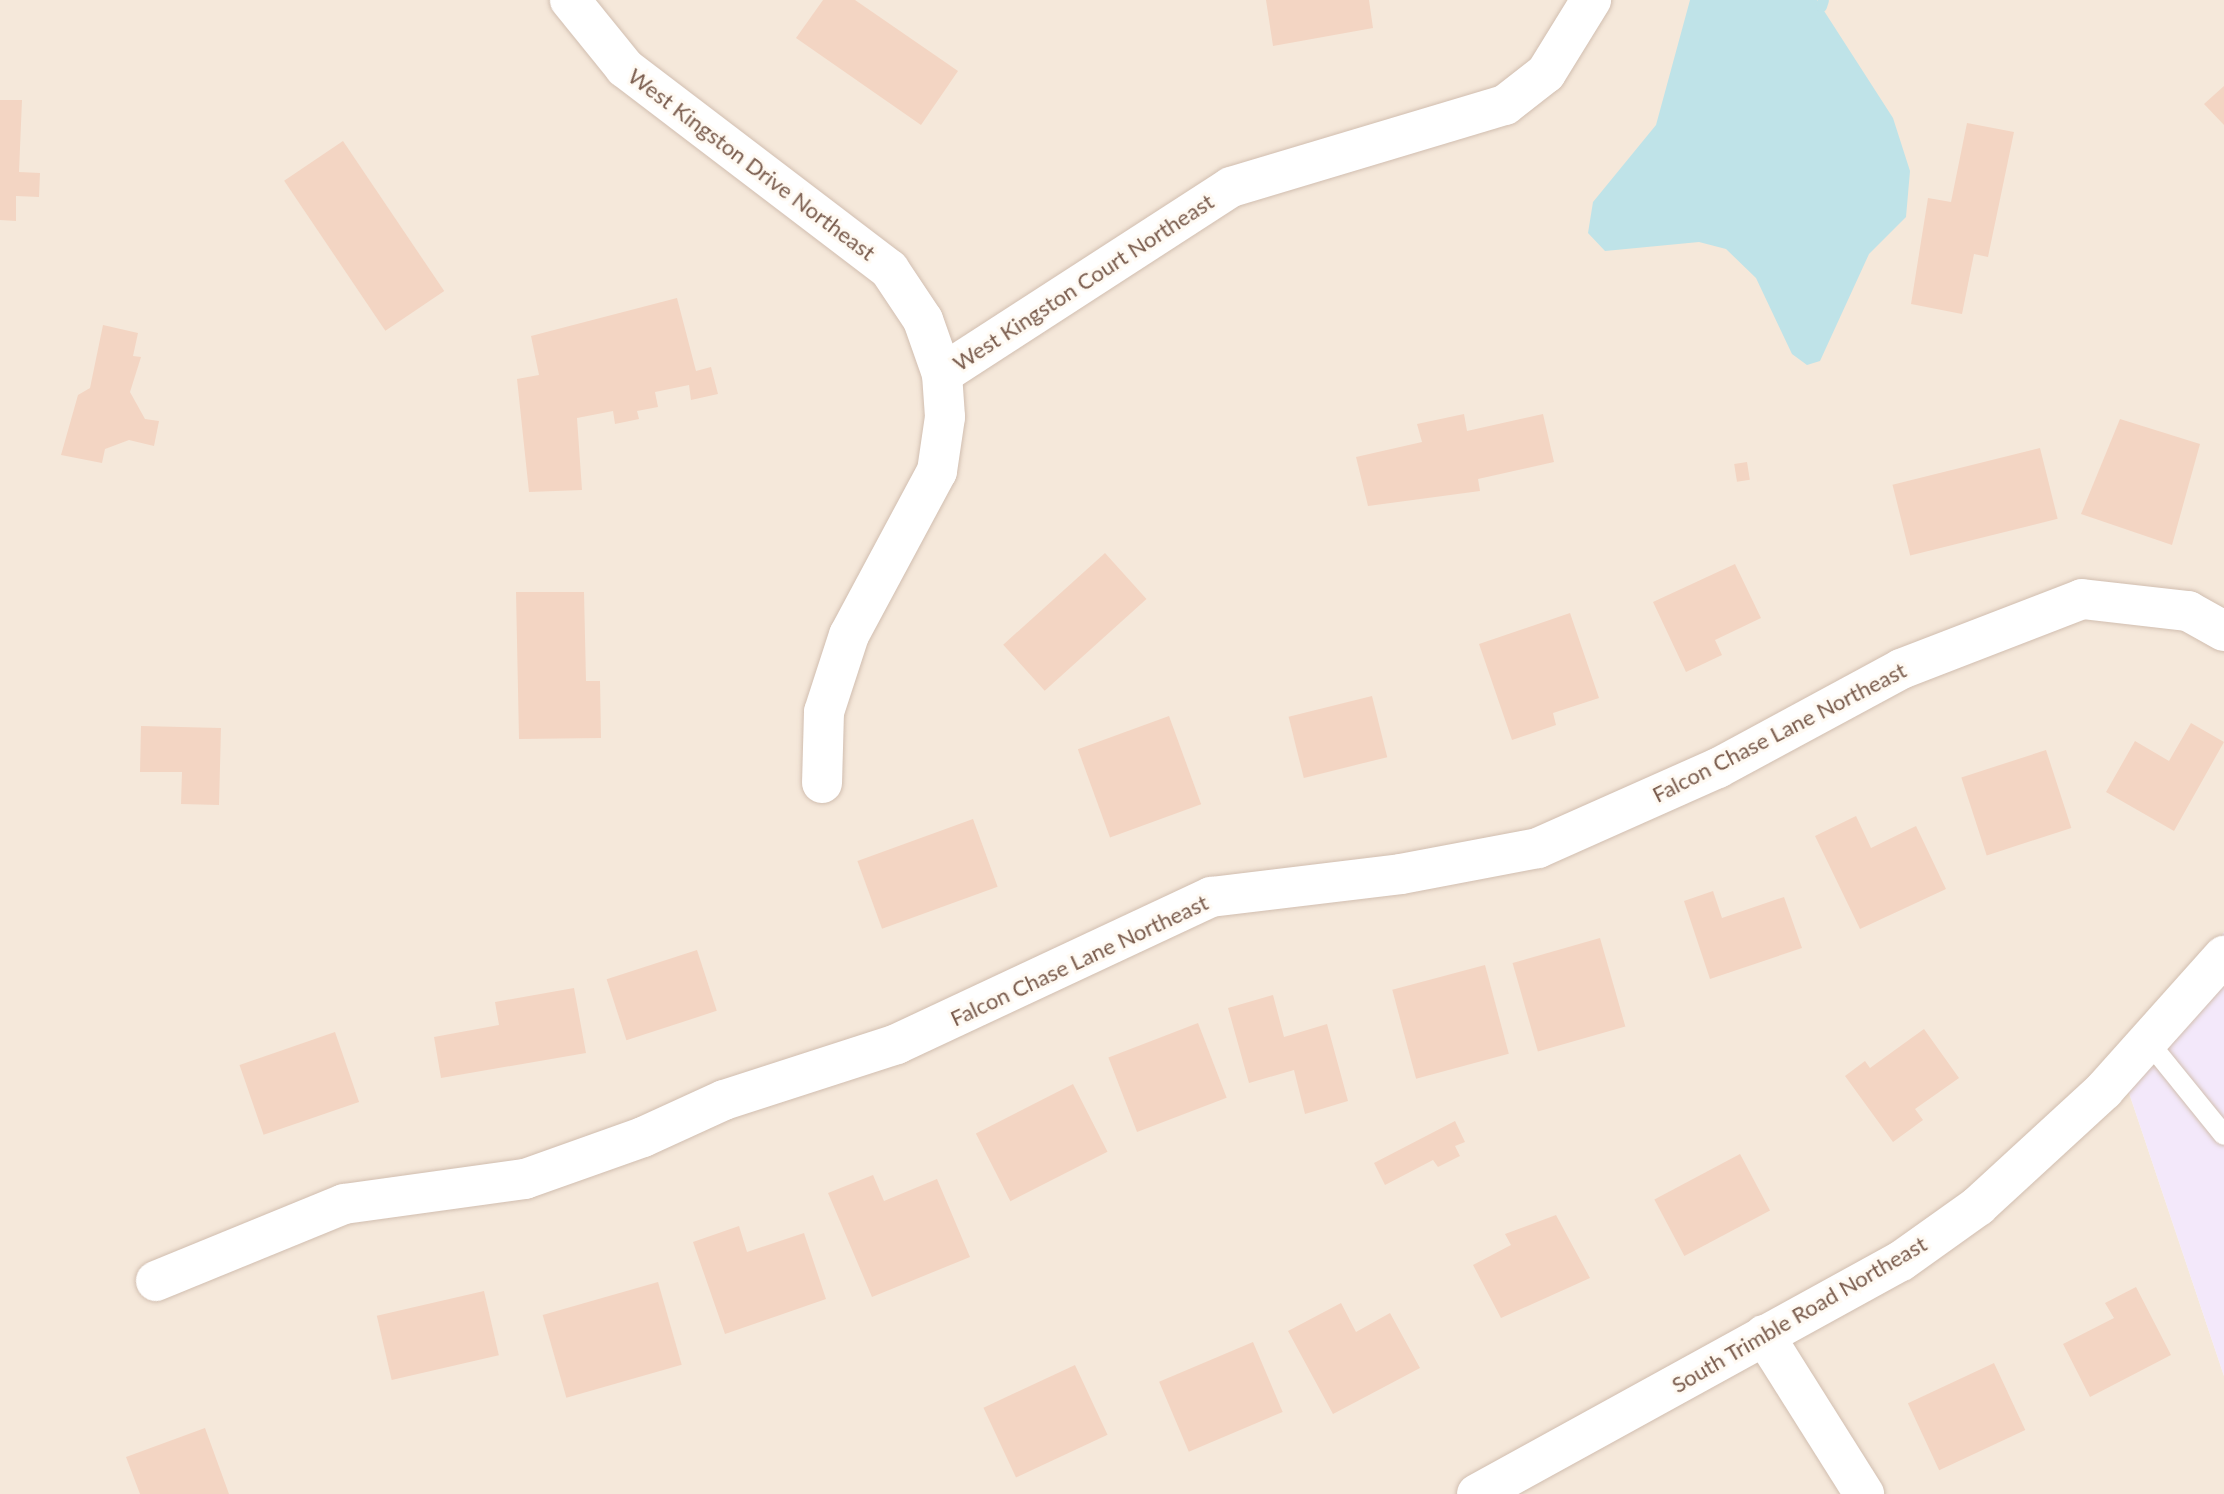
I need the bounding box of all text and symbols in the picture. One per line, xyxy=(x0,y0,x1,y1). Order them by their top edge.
street label: West Kingston Drive Northeast xyxy=(623,62,881,266)
street label: West Kingston Court Northeast xyxy=(948,188,1218,376)
street label: Falcon Chase Lane Northeast xyxy=(1648,656,1910,808)
street label: Falcon Chase Lane Northeast xyxy=(946,889,1212,1031)
street label: South Trimble Road Northeast xyxy=(1667,1230,1931,1398)

